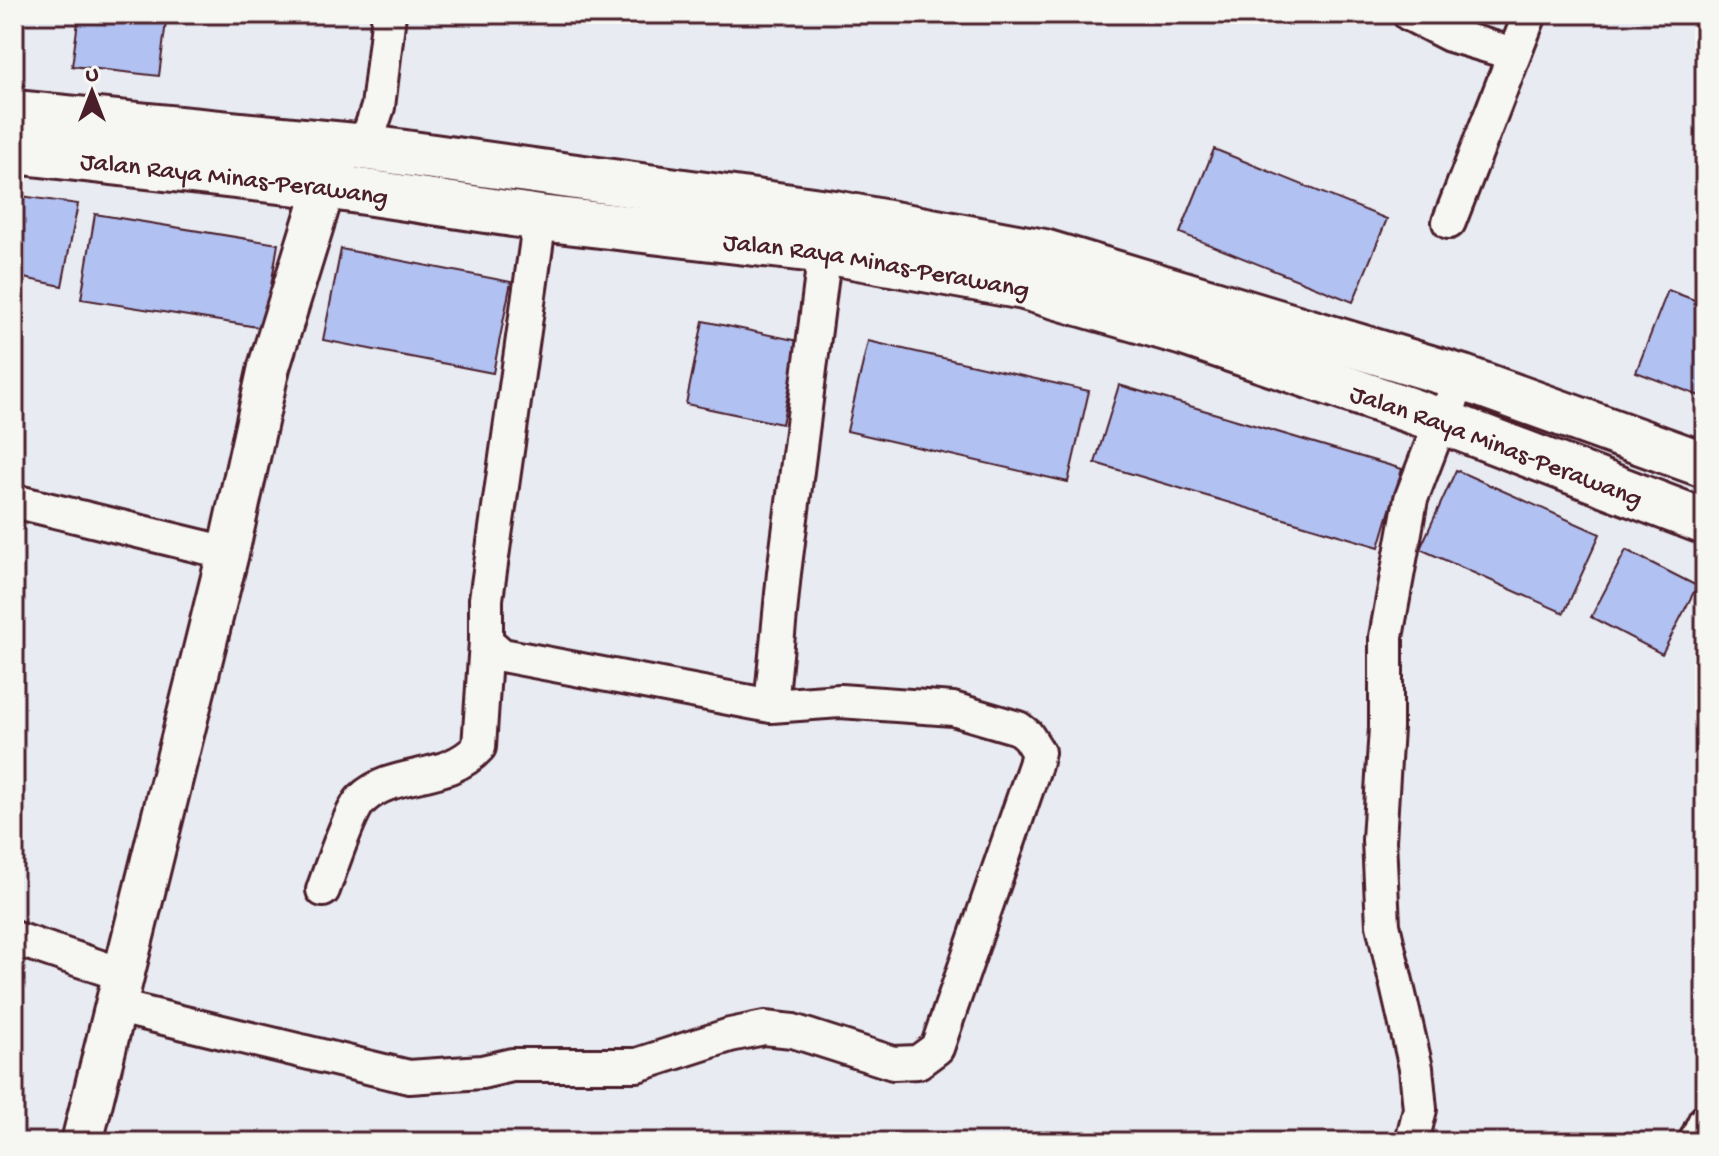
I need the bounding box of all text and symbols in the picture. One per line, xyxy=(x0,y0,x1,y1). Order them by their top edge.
north arrow xyxy=(52,52,132,132)
text: U xyxy=(86,63,99,89)
street label: Jalan Raya Minas-Perawang xyxy=(78,148,390,215)
street label: Jalan Raya Minas-Perawang xyxy=(721,228,1031,308)
street label: Jalan Raya Minas-Perawang xyxy=(1345,380,1646,517)

